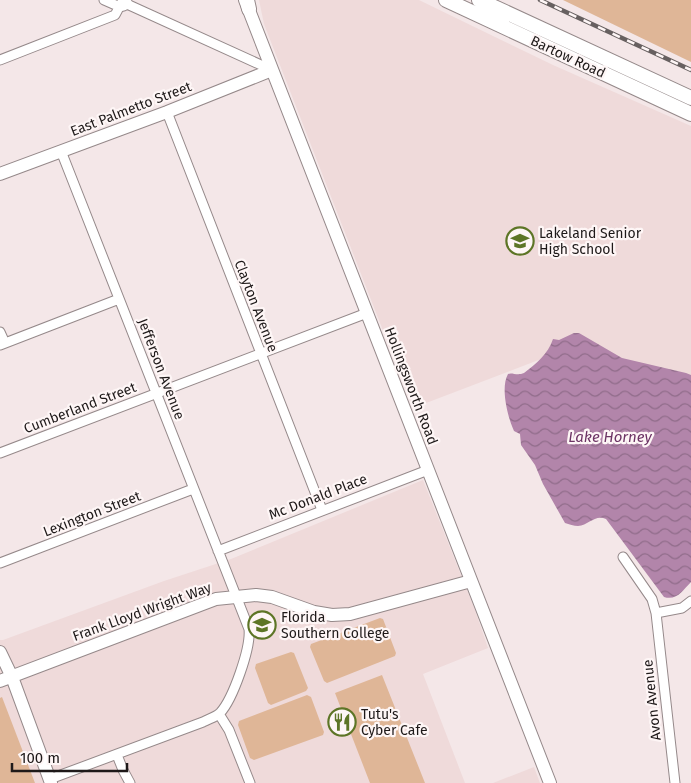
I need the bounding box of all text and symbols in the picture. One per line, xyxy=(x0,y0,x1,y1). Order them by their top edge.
street label: Bartow Road xyxy=(528,32,608,82)
street label: East Palmetto Street xyxy=(68,78,195,140)
place label: Lakeland Senior High School xyxy=(539,225,642,258)
school or university icon: Lakeland Senior High School xyxy=(505,226,535,256)
street label: Clayton Avenue xyxy=(231,257,281,355)
street label: Jefferson Avenue xyxy=(134,316,188,422)
street label: Hollingsworth Road xyxy=(381,325,441,447)
street label: Cumberland Street xyxy=(21,378,139,437)
water label: Lake Horney xyxy=(568,428,652,446)
street label: Mc Donald Place xyxy=(266,470,370,524)
street label: Lexington Street xyxy=(41,487,144,540)
street label: Frank Lloyd Wright Way xyxy=(70,579,214,645)
place label: Florida Southern College xyxy=(281,609,389,642)
school or university icon: Florida Southern College xyxy=(247,610,277,640)
street label: Avon Avenue xyxy=(639,659,665,741)
place label: Tutu's Cyber Cafe xyxy=(361,706,428,739)
restaurant icon: Tutu's Cyber Cafe xyxy=(327,707,357,737)
scale bar xyxy=(12,740,128,772)
text: 100 m xyxy=(20,749,60,767)

